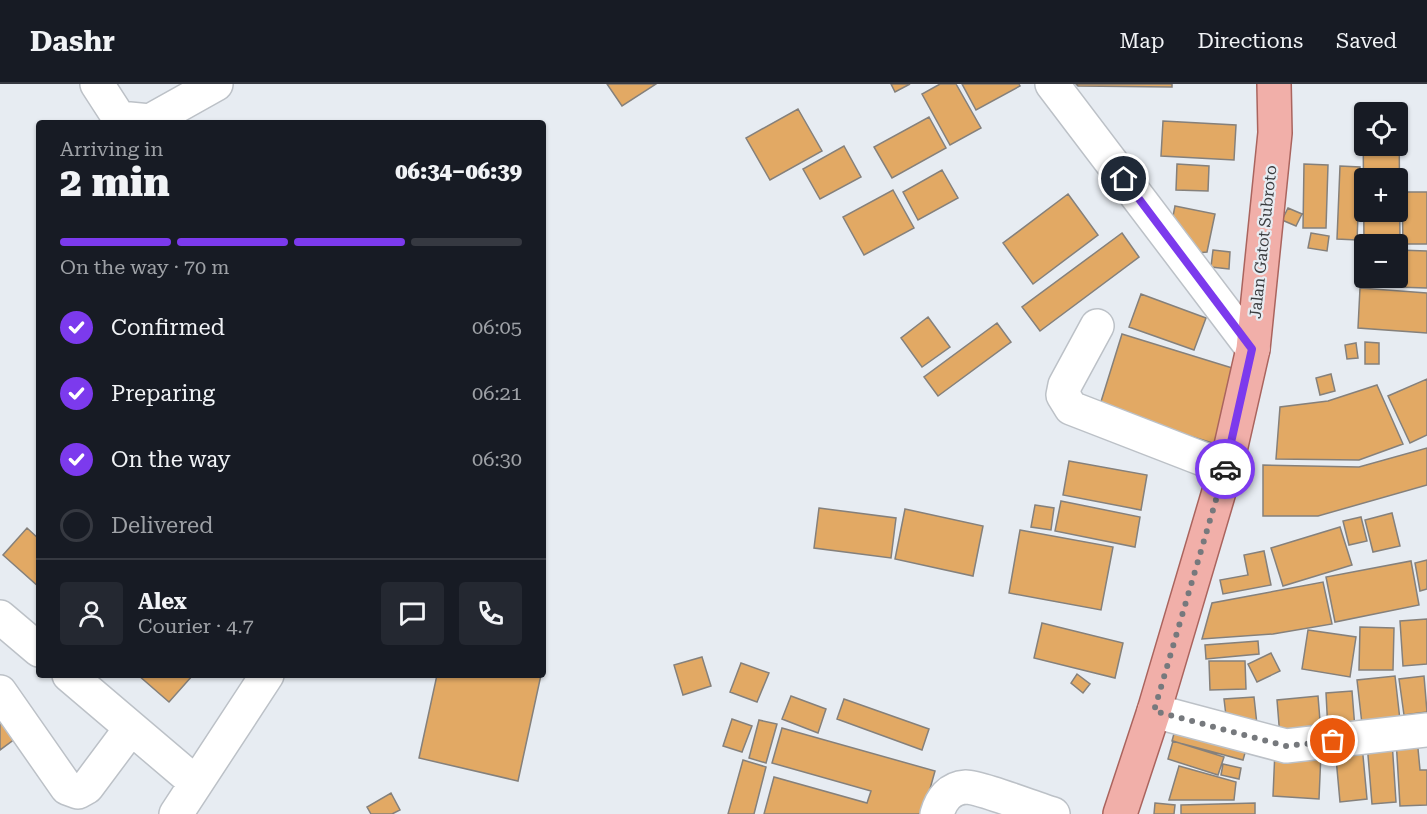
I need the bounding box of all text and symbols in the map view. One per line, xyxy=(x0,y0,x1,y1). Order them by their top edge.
text: Dashr xyxy=(30,25,115,58)
text: Map xyxy=(1120,29,1164,53)
text: Directions xyxy=(1197,29,1303,53)
text: Saved xyxy=(1336,29,1397,53)
map controls xyxy=(1354,102,1408,288)
button: locate xyxy=(1354,102,1408,156)
text: Arriving in xyxy=(60,137,163,161)
pin xyxy=(1098,153,1149,204)
text: 06:34–06:39 xyxy=(395,159,522,184)
text: 2 min xyxy=(60,160,170,206)
icon: home xyxy=(1107,162,1140,195)
street label: Jalan Gatot Subroto xyxy=(1245,164,1281,320)
button: + xyxy=(1354,168,1408,222)
button: − xyxy=(1354,234,1408,288)
text: On the way · 70 m xyxy=(60,255,230,279)
icon: check xyxy=(60,311,93,344)
text: Confirmed xyxy=(111,315,225,340)
text: 06:05 xyxy=(472,315,522,339)
icon: check xyxy=(60,377,93,410)
text: Preparing xyxy=(111,381,215,406)
text: 06:21 xyxy=(472,381,522,405)
courier xyxy=(1195,439,1255,499)
icon: check xyxy=(60,443,93,476)
text: On the way xyxy=(111,447,231,472)
text: 06:30 xyxy=(472,447,522,471)
icon: car xyxy=(1209,453,1242,486)
text: Delivered xyxy=(111,513,213,538)
button: person xyxy=(60,582,123,645)
button: chat xyxy=(381,582,444,645)
button: phone xyxy=(459,582,522,645)
text: Alex xyxy=(138,589,187,614)
text: Courier · 4.7 xyxy=(138,614,254,638)
pin xyxy=(1307,715,1358,766)
icon: bag xyxy=(1316,724,1349,757)

